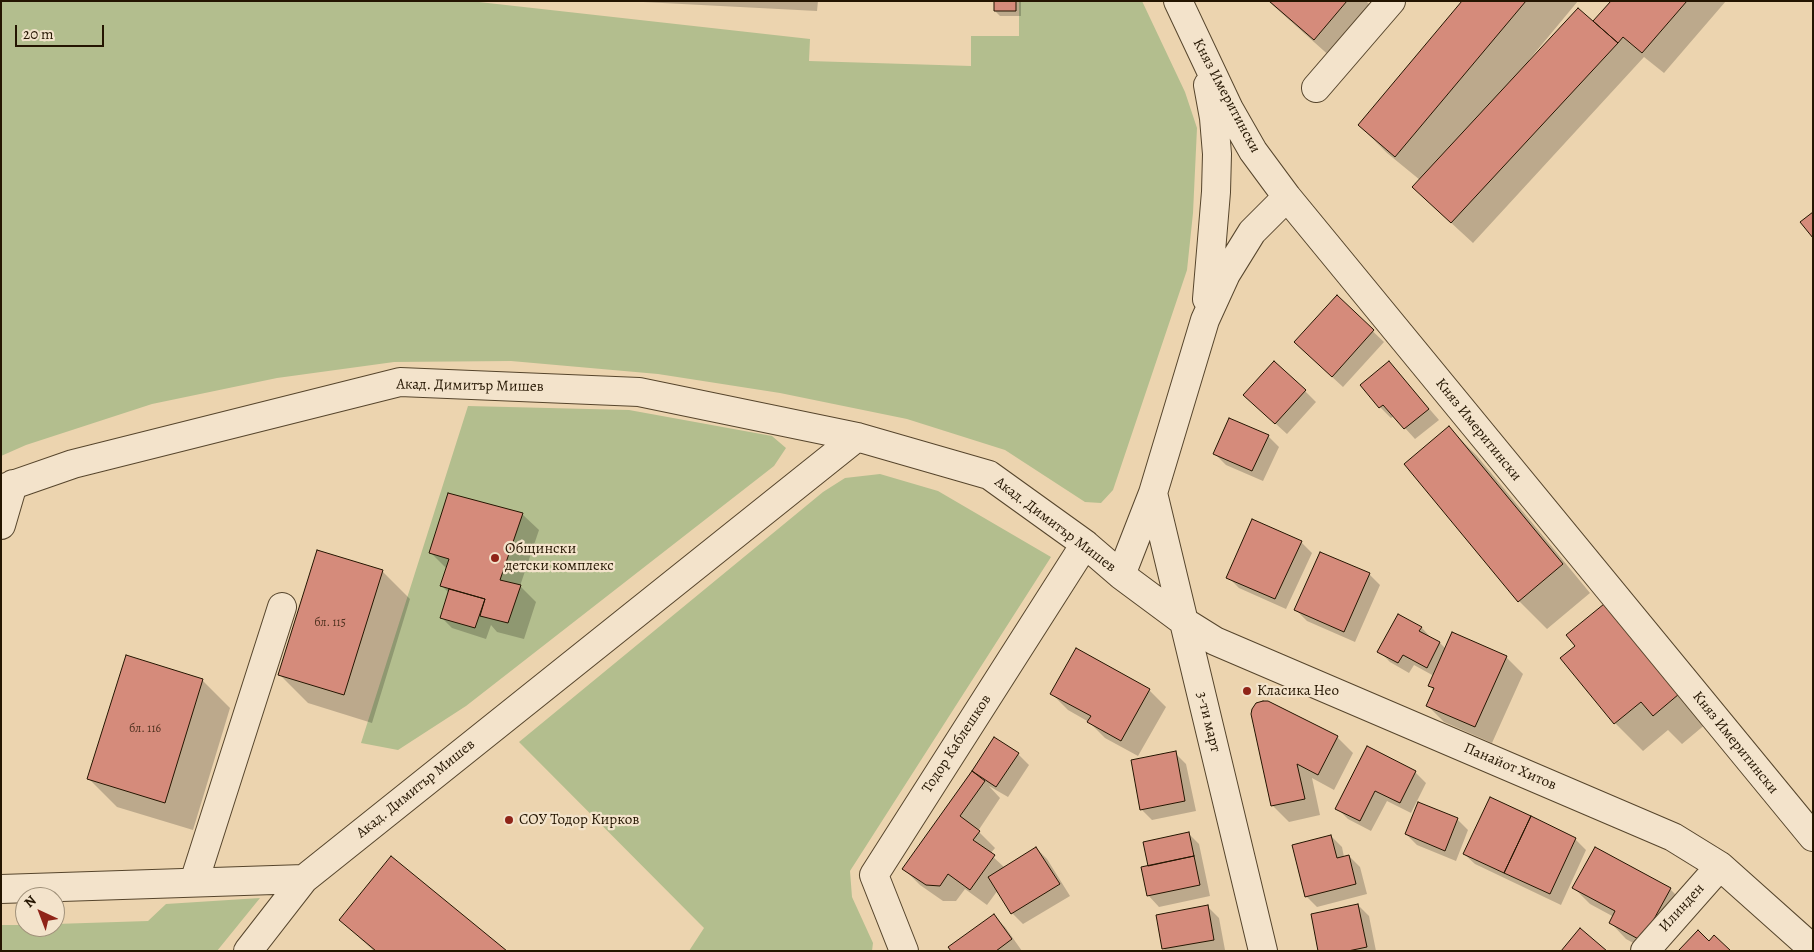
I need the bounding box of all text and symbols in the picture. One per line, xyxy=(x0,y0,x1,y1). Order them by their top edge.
scale bar xyxy=(18,15,106,47)
text: 20 m xyxy=(23,24,54,44)
street label: Княз Имеритински xyxy=(1188,36,1264,156)
street label: Княз Имеритински xyxy=(1431,375,1525,485)
street label: Акад. Димитър Мишев xyxy=(396,376,544,396)
street label: Акад. Димитър Мишев xyxy=(991,473,1119,577)
place label: Общински детски комплекс xyxy=(505,540,614,575)
marker: Общински детски комплекс xyxy=(489,552,501,564)
house number: бл. 115 xyxy=(314,616,346,630)
place label: Класика Нео xyxy=(1257,682,1339,700)
marker: Класика Нео xyxy=(1241,685,1253,697)
street label: Княз Имеритински xyxy=(1688,688,1782,798)
street label: 3-ти март xyxy=(1192,690,1224,754)
street label: Тодор Каблешков xyxy=(918,691,996,797)
house number: бл. 116 xyxy=(129,722,161,736)
street label: Акад. Димитър Мишев xyxy=(353,736,479,842)
street label: Панайот Хитов xyxy=(1461,739,1559,795)
place label: СОУ Тодор Кирков xyxy=(519,811,639,829)
marker: СОУ Тодор Кирков xyxy=(503,814,515,826)
street label: Илинден xyxy=(1656,880,1708,936)
north arrow xyxy=(15,887,65,937)
text: N xyxy=(20,891,40,912)

